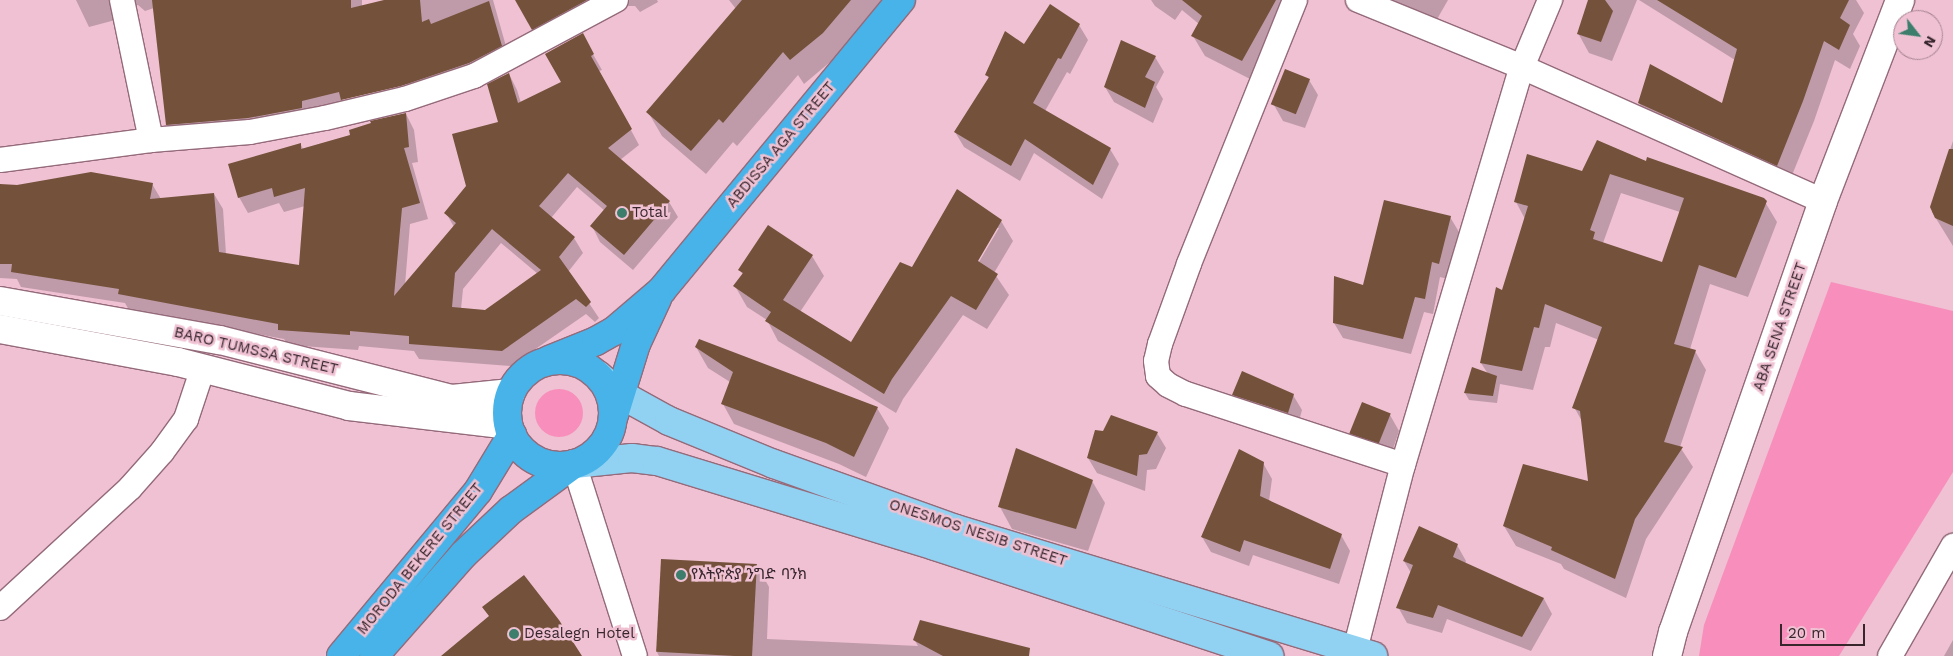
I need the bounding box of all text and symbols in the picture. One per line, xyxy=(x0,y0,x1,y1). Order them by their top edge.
north arrow xyxy=(1893,10,1943,60)
text: N xyxy=(1921,34,1940,50)
street label: ABDISSA AGA STREET xyxy=(722,78,840,212)
place label: Total xyxy=(632,204,668,222)
marker: Total xyxy=(616,207,628,219)
street label: ABA SENA STREET xyxy=(1749,260,1811,394)
street label: BARO TUMSSA STREET xyxy=(172,323,340,379)
street label: MORODA BEKERE STREET xyxy=(353,479,487,639)
street label: ONESMOS NESIB STREET xyxy=(887,496,1069,570)
place label: የእትዮጵያ ንግድ ባንክ xyxy=(691,566,807,584)
marker: የእትዮጵያ ንግድ ባንክ xyxy=(675,569,687,581)
scale bar xyxy=(1783,614,1868,646)
text: 20 m xyxy=(1788,624,1826,642)
place label: Desalegn Hotel xyxy=(524,625,635,643)
marker: Desalegn Hotel xyxy=(508,628,520,640)

